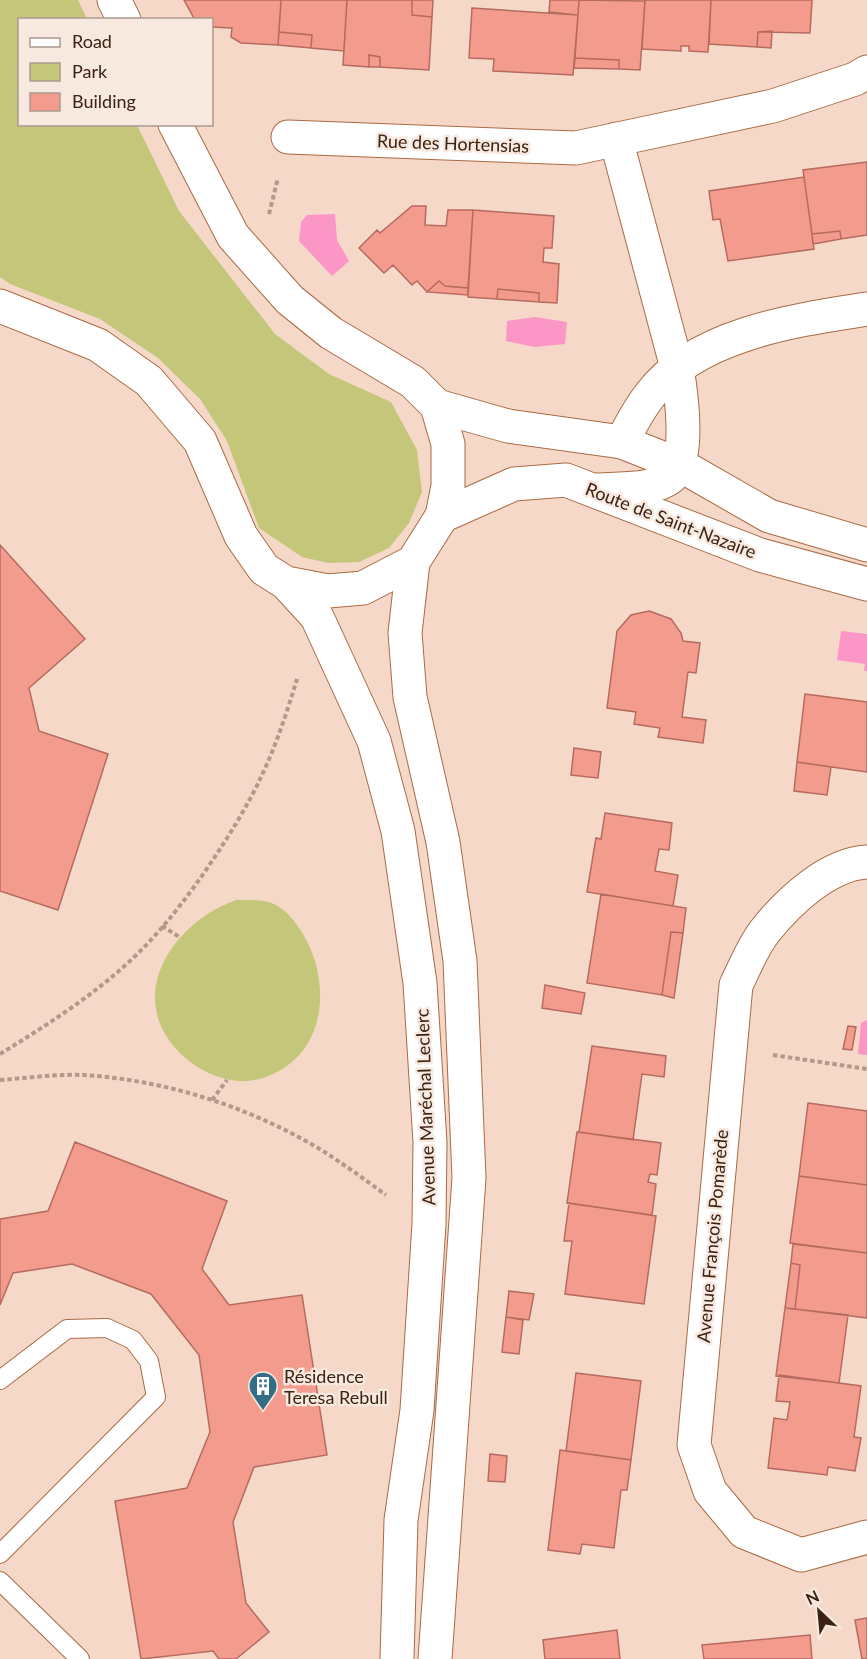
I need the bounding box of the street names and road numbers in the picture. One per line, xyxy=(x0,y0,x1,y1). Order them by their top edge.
street label: Rue des Hortensias xyxy=(377,129,530,157)
street label: Route de Saint-Nazaire xyxy=(583,477,759,563)
street label: Avenue Maréchal Leclerc xyxy=(411,1008,439,1206)
street label: Avenue François Pomarède xyxy=(692,1128,732,1344)

